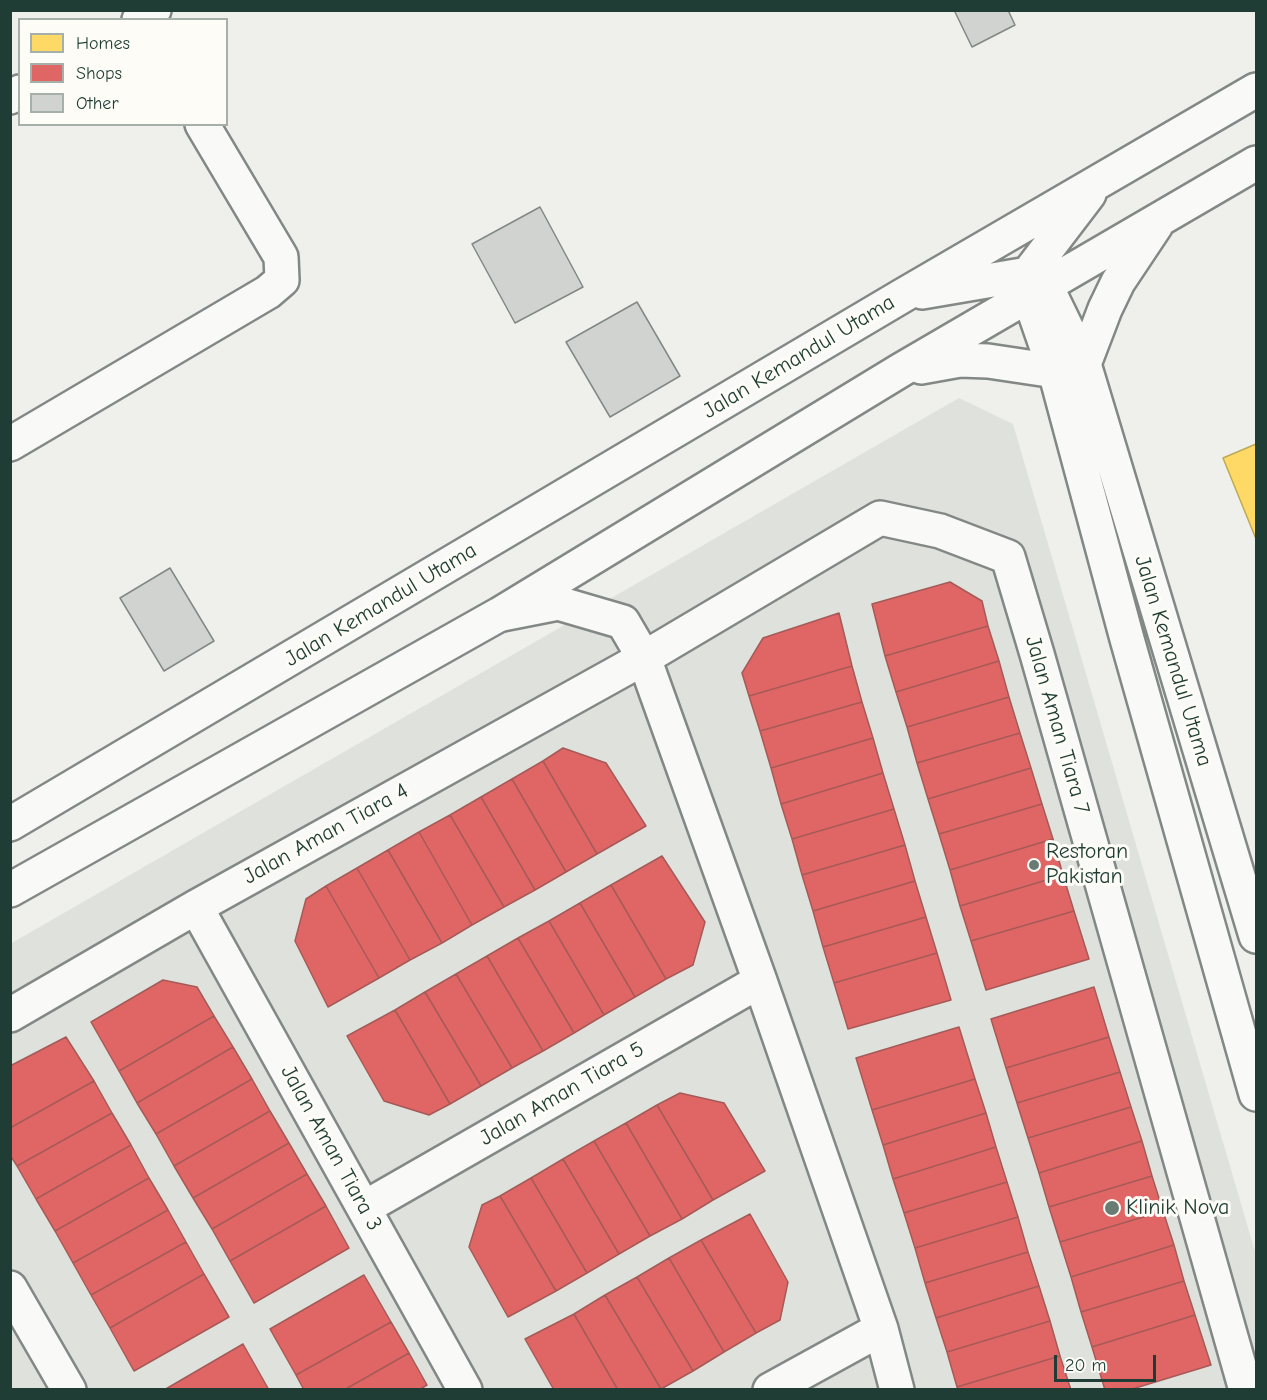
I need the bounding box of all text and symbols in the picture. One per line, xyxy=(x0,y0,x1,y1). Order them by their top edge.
legend xyxy=(18,18,228,126)
text: Homes xyxy=(76,33,130,54)
text: Shops xyxy=(76,63,122,84)
text: Other xyxy=(76,93,119,114)
street label: Jalan Kemandul Utama xyxy=(698,289,900,425)
street label: Jalan Kemandul Utama xyxy=(280,537,482,673)
street label: Jalan Kemandul Utama xyxy=(1128,552,1218,770)
street label: Jalan Aman Tiara 7 xyxy=(1019,633,1095,817)
street label: Jalan Aman Tiara 4 xyxy=(239,778,413,890)
place label: Restoran Pakistan xyxy=(1046,839,1128,890)
marker: Restoran Pakistan xyxy=(1027,858,1041,872)
street label: Jalan Aman Tiara 5 xyxy=(475,1036,649,1152)
street label: Jalan Aman Tiara 3 xyxy=(275,1061,387,1235)
place label: Klinik Nova xyxy=(1126,1195,1229,1221)
marker: Klinik Nova xyxy=(1103,1199,1121,1217)
scale bar xyxy=(1057,1343,1159,1381)
text: 20 m xyxy=(1065,1355,1106,1376)

